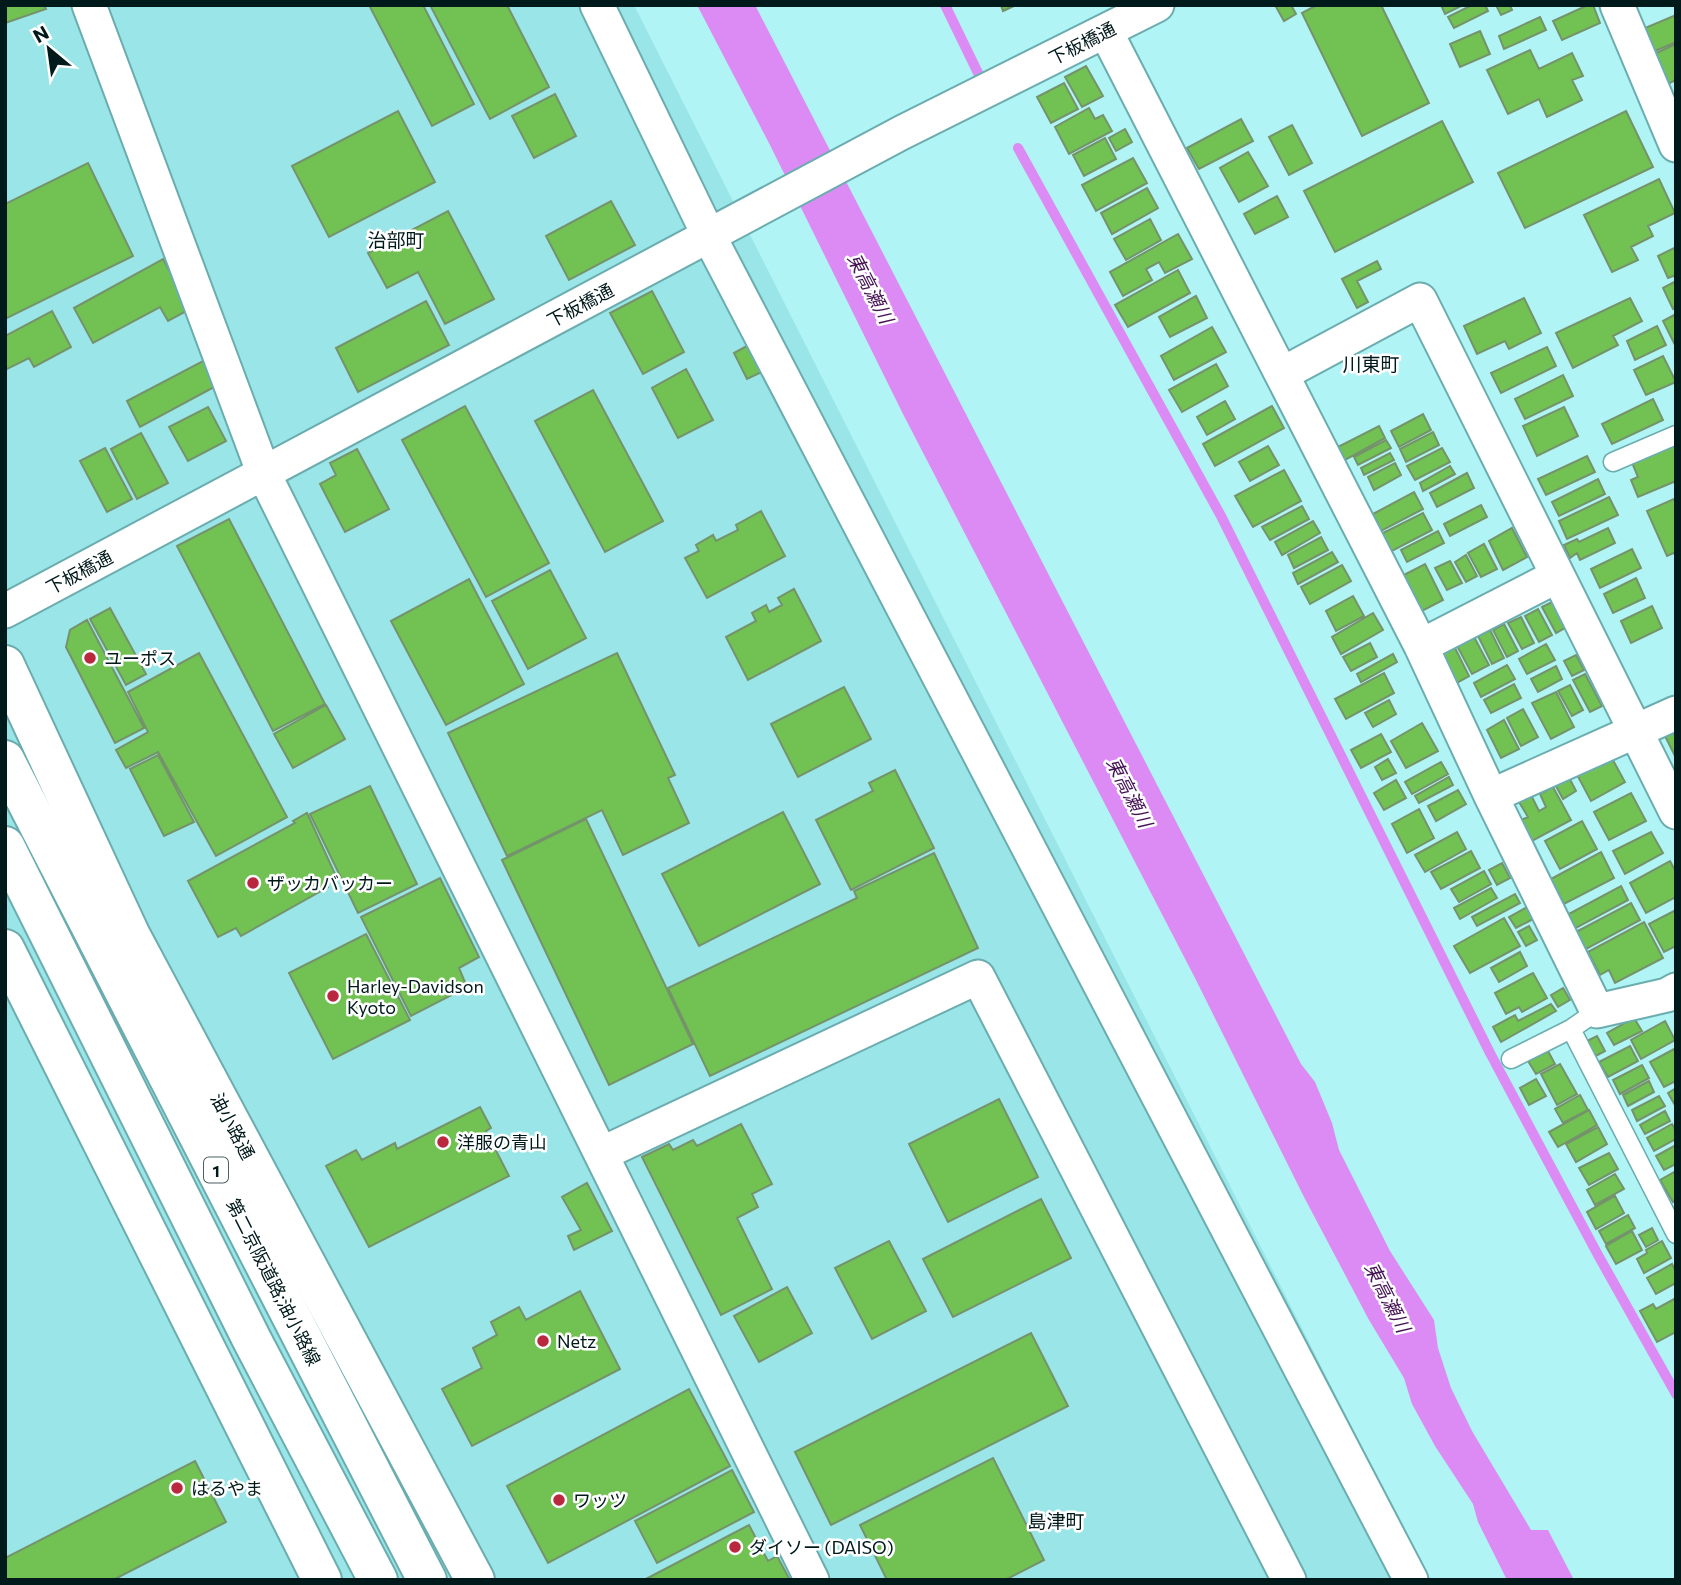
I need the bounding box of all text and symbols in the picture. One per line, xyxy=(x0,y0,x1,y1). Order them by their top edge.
north arrow xyxy=(14,14,84,84)
street label: 下板橋通 xyxy=(1045,17,1119,69)
text: N xyxy=(29,20,52,47)
district label: 治部町 xyxy=(367,228,425,251)
water label: 東高瀬川 xyxy=(843,249,899,329)
street label: 下板橋通 xyxy=(543,278,617,332)
district label: 川東町 xyxy=(1342,352,1400,375)
street label: 下板橋通 xyxy=(42,545,116,599)
place label: ユーポス xyxy=(104,647,176,669)
marker: ユーポス xyxy=(82,650,98,666)
water label: 東高瀬川 xyxy=(1102,753,1158,833)
place label: ザッカバッカー xyxy=(267,872,393,894)
marker: ザッカバッカー xyxy=(245,875,261,891)
place label: Harley-Davidson Kyoto xyxy=(347,975,484,1018)
marker: Harley-Davidson Kyoto xyxy=(325,988,341,1004)
street label: 油小路通 xyxy=(206,1089,260,1163)
place label: 洋服の青山 xyxy=(457,1131,547,1153)
marker: 洋服の青山 xyxy=(435,1134,451,1150)
road number: 1 xyxy=(204,1158,228,1182)
street label: 第二京阪道路;油小路線 xyxy=(222,1195,326,1369)
water label: 東高瀬川 xyxy=(1360,1258,1416,1338)
place label: Netz xyxy=(557,1330,596,1352)
marker: Netz xyxy=(535,1333,551,1349)
place label: はるやま xyxy=(191,1477,263,1499)
marker: はるやま xyxy=(169,1480,185,1496)
place label: ワッツ xyxy=(573,1489,627,1511)
marker: ワッツ xyxy=(551,1492,567,1508)
district label: 島津町 xyxy=(1027,1509,1085,1532)
place label: ダイソー (DAISO) xyxy=(749,1536,894,1558)
marker: ダイソー (DAISO) xyxy=(727,1539,743,1555)

